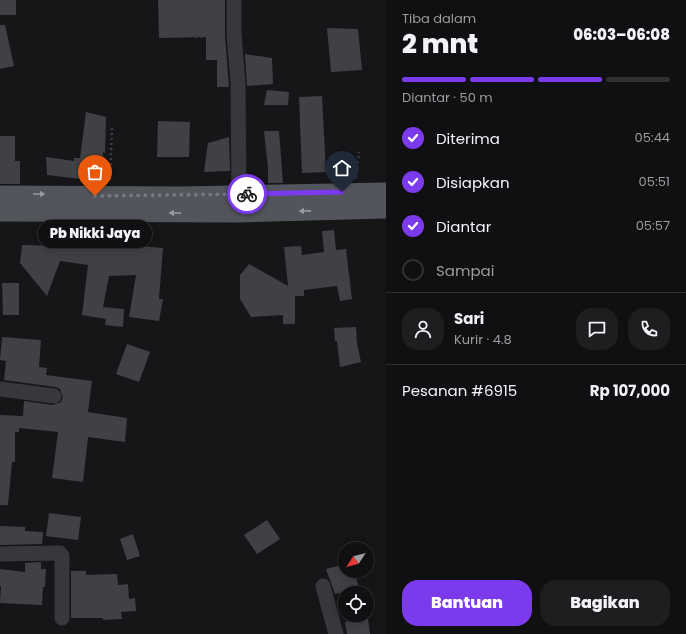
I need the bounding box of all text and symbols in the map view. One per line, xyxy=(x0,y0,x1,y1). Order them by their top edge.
text: Tiba dalam xyxy=(402,9,476,28)
text: 06:03–06:08 xyxy=(573,24,670,45)
text: 2 mnt xyxy=(402,26,478,62)
text: Diantar · 50 m xyxy=(402,88,493,107)
icon: check xyxy=(402,127,424,149)
text: Diterima xyxy=(436,128,500,149)
text: 05:44 xyxy=(635,128,670,147)
pin xyxy=(325,151,359,192)
pin xyxy=(78,155,112,196)
icon: home xyxy=(331,157,353,179)
icon: bag xyxy=(84,161,106,183)
icon: check xyxy=(402,171,424,193)
text: Disiapkan xyxy=(436,172,510,193)
text: 05:51 xyxy=(639,172,670,191)
courier xyxy=(227,174,267,214)
icon: bike xyxy=(236,183,258,205)
one-way arrow xyxy=(33,191,45,198)
one-way arrow xyxy=(298,208,311,214)
one-way arrow xyxy=(168,210,181,216)
icon: check xyxy=(402,215,424,237)
text: Diantar xyxy=(436,216,491,237)
text: 05:57 xyxy=(636,216,670,235)
callout: Pb Nikki Jaya xyxy=(38,220,152,248)
text: Pb Nikki Jaya xyxy=(50,224,140,243)
text: Sampai xyxy=(436,260,494,281)
button: person xyxy=(402,308,444,350)
text: Sari xyxy=(454,308,484,329)
button: chat xyxy=(576,308,618,350)
button: phone xyxy=(628,308,670,350)
text: Kurir · 4.8 xyxy=(454,330,512,349)
text: Pesanan #6915 xyxy=(402,380,517,401)
text: Rp 107,000 xyxy=(590,380,670,401)
north arrow xyxy=(338,542,374,578)
map controls xyxy=(338,542,374,622)
button: Bantuan xyxy=(402,580,532,626)
button: Bagikan xyxy=(540,580,670,626)
button: locate xyxy=(338,586,374,622)

